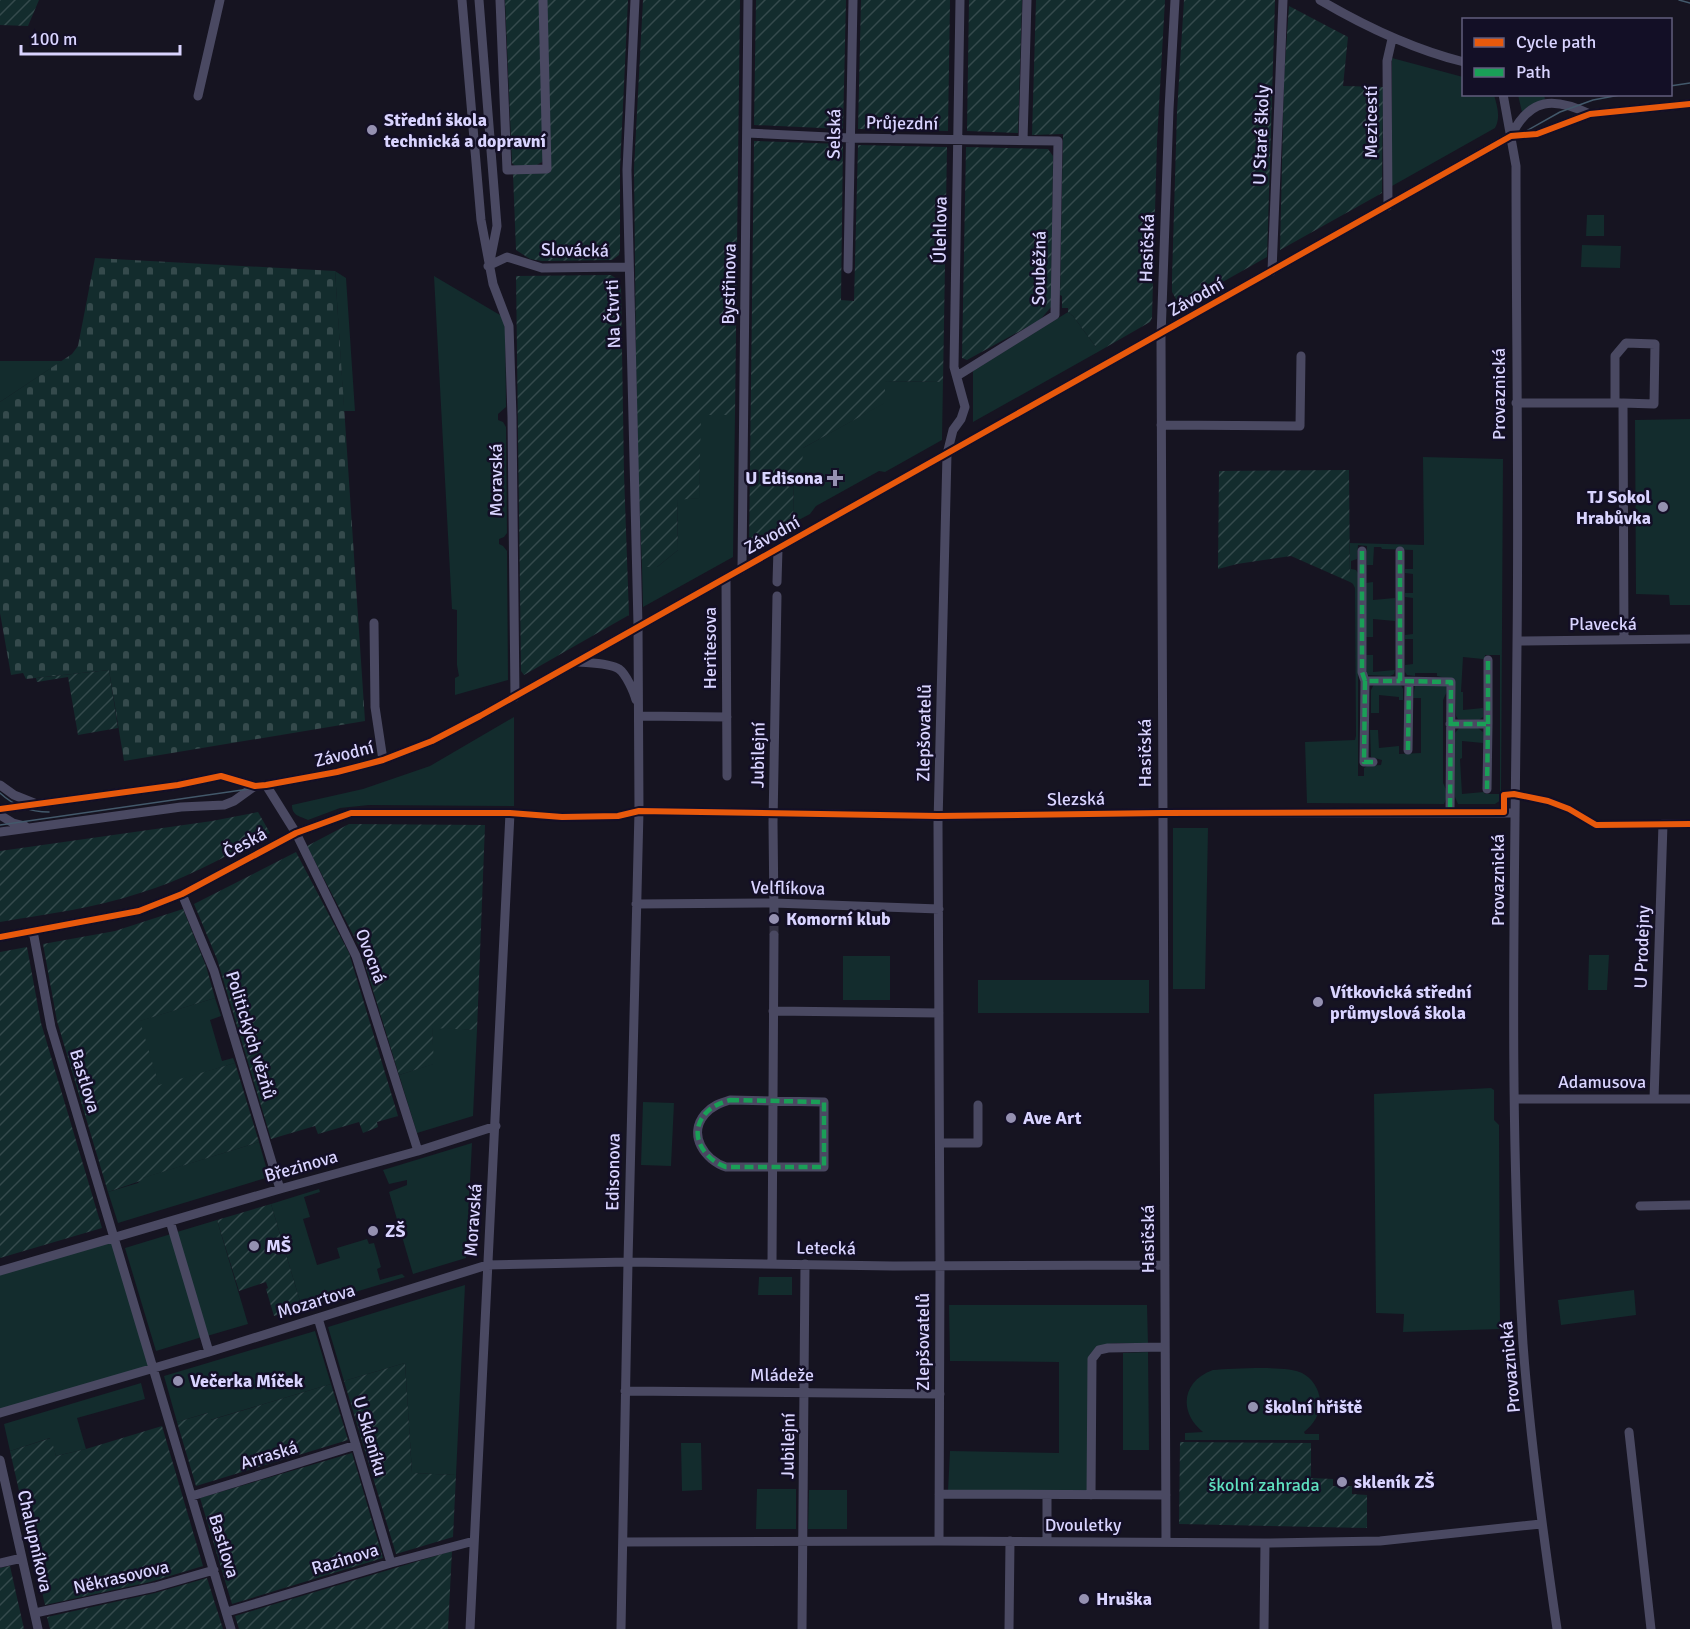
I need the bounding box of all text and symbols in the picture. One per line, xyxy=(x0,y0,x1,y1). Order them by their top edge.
scale bar xyxy=(21,18,180,56)
legend xyxy=(1462,18,1672,96)
text: 100 m xyxy=(30,28,77,50)
text: Cycle path xyxy=(1516,31,1596,53)
text: Path xyxy=(1516,61,1551,83)
street label: U Staré školy xyxy=(1248,84,1274,185)
street label: Mezicestí xyxy=(1360,85,1382,159)
place label: Střední škola technická a dopravní xyxy=(383,109,547,152)
street label: Selská xyxy=(823,109,845,159)
street label: Průjezdní xyxy=(866,111,939,135)
marker: Střední škola technická a dopravní xyxy=(365,123,379,137)
street label: Úlehlova xyxy=(928,196,952,264)
street label: Hasičská xyxy=(1135,213,1159,283)
street label: Souběžná xyxy=(1027,230,1051,306)
street label: Slovácká xyxy=(541,238,609,262)
street label: Bystřinova xyxy=(717,243,741,325)
street label: Závodní xyxy=(1164,273,1228,321)
street label: Na Čtvrti xyxy=(601,279,625,349)
street label: Provaznická xyxy=(1488,348,1510,440)
street label: Moravská xyxy=(485,443,507,517)
place label: U Edisona xyxy=(745,467,823,489)
marker: U Edisona xyxy=(828,471,842,485)
place label: TJ Sokol Hrabůvka xyxy=(1576,486,1651,529)
marker: TJ Sokol Hrabůvka xyxy=(1656,500,1670,514)
street label: Závodní xyxy=(740,511,804,559)
street label: Heritesova xyxy=(699,607,721,689)
street label: Plavecká xyxy=(1569,613,1637,635)
street label: Zlepšovatelů xyxy=(912,684,936,782)
street label: Hasičská xyxy=(1134,719,1156,787)
street label: Jubilejní xyxy=(746,722,770,788)
street label: Závodní xyxy=(312,736,376,772)
street label: Slezská xyxy=(1047,787,1105,811)
street label: Česká xyxy=(220,823,270,863)
street label: Provaznická xyxy=(1487,834,1509,926)
street label: Velflíkova xyxy=(750,876,826,900)
street label: U Prodejny xyxy=(1630,905,1654,989)
place label: Komorní klub xyxy=(786,908,891,930)
marker: Komorní klub xyxy=(767,912,781,926)
street label: Ovocná xyxy=(351,926,391,986)
street label: Politických vězňů xyxy=(221,968,281,1102)
place label: Vítkovická střední průmyslová škola xyxy=(1330,981,1472,1024)
marker: Vítkovická střední průmyslová škola xyxy=(1311,995,1325,1009)
street label: Bastlova xyxy=(65,1046,105,1116)
street label: Adamusova xyxy=(1558,1071,1646,1093)
place label: Ave Art xyxy=(1023,1107,1082,1129)
marker: Ave Art xyxy=(1004,1111,1018,1125)
street label: Edisonova xyxy=(601,1133,625,1211)
street label: Březinova xyxy=(262,1145,340,1187)
street label: Moravská xyxy=(459,1183,487,1257)
street label: Hasičská xyxy=(1137,1205,1159,1273)
place label: ZŠ xyxy=(385,1220,405,1242)
marker: ZŠ xyxy=(366,1224,380,1238)
place label: MŠ xyxy=(266,1235,291,1257)
street label: Letecká xyxy=(796,1236,856,1260)
marker: MŠ xyxy=(247,1239,261,1253)
street label: Mozartova xyxy=(274,1279,358,1323)
street label: Zlepšovatelů xyxy=(912,1293,934,1391)
street label: Provaznická xyxy=(1495,1320,1525,1414)
street label: Mládeže xyxy=(750,1364,814,1386)
place label: Večerka Míček xyxy=(190,1370,304,1392)
marker: Večerka Míček xyxy=(171,1374,185,1388)
street label: U Skleníku xyxy=(348,1393,392,1479)
place label: školní hřiště xyxy=(1265,1396,1363,1418)
marker: školní hřiště xyxy=(1246,1400,1260,1414)
street label: Jubilejní xyxy=(776,1413,800,1479)
street label: Arraská xyxy=(237,1436,301,1474)
place label: skleník ZŠ xyxy=(1354,1471,1435,1493)
park label: školní zahrada xyxy=(1208,1474,1320,1496)
marker: skleník ZŠ xyxy=(1335,1475,1349,1489)
street label: Chalupníkova xyxy=(13,1488,57,1594)
street label: Bastlova xyxy=(204,1511,244,1581)
street label: Dvouletky xyxy=(1045,1514,1122,1536)
street label: Razinova xyxy=(309,1538,381,1580)
street label: Někrasovova xyxy=(71,1555,171,1599)
place label: Hruška xyxy=(1096,1588,1152,1610)
marker: Hruška xyxy=(1077,1592,1091,1606)

